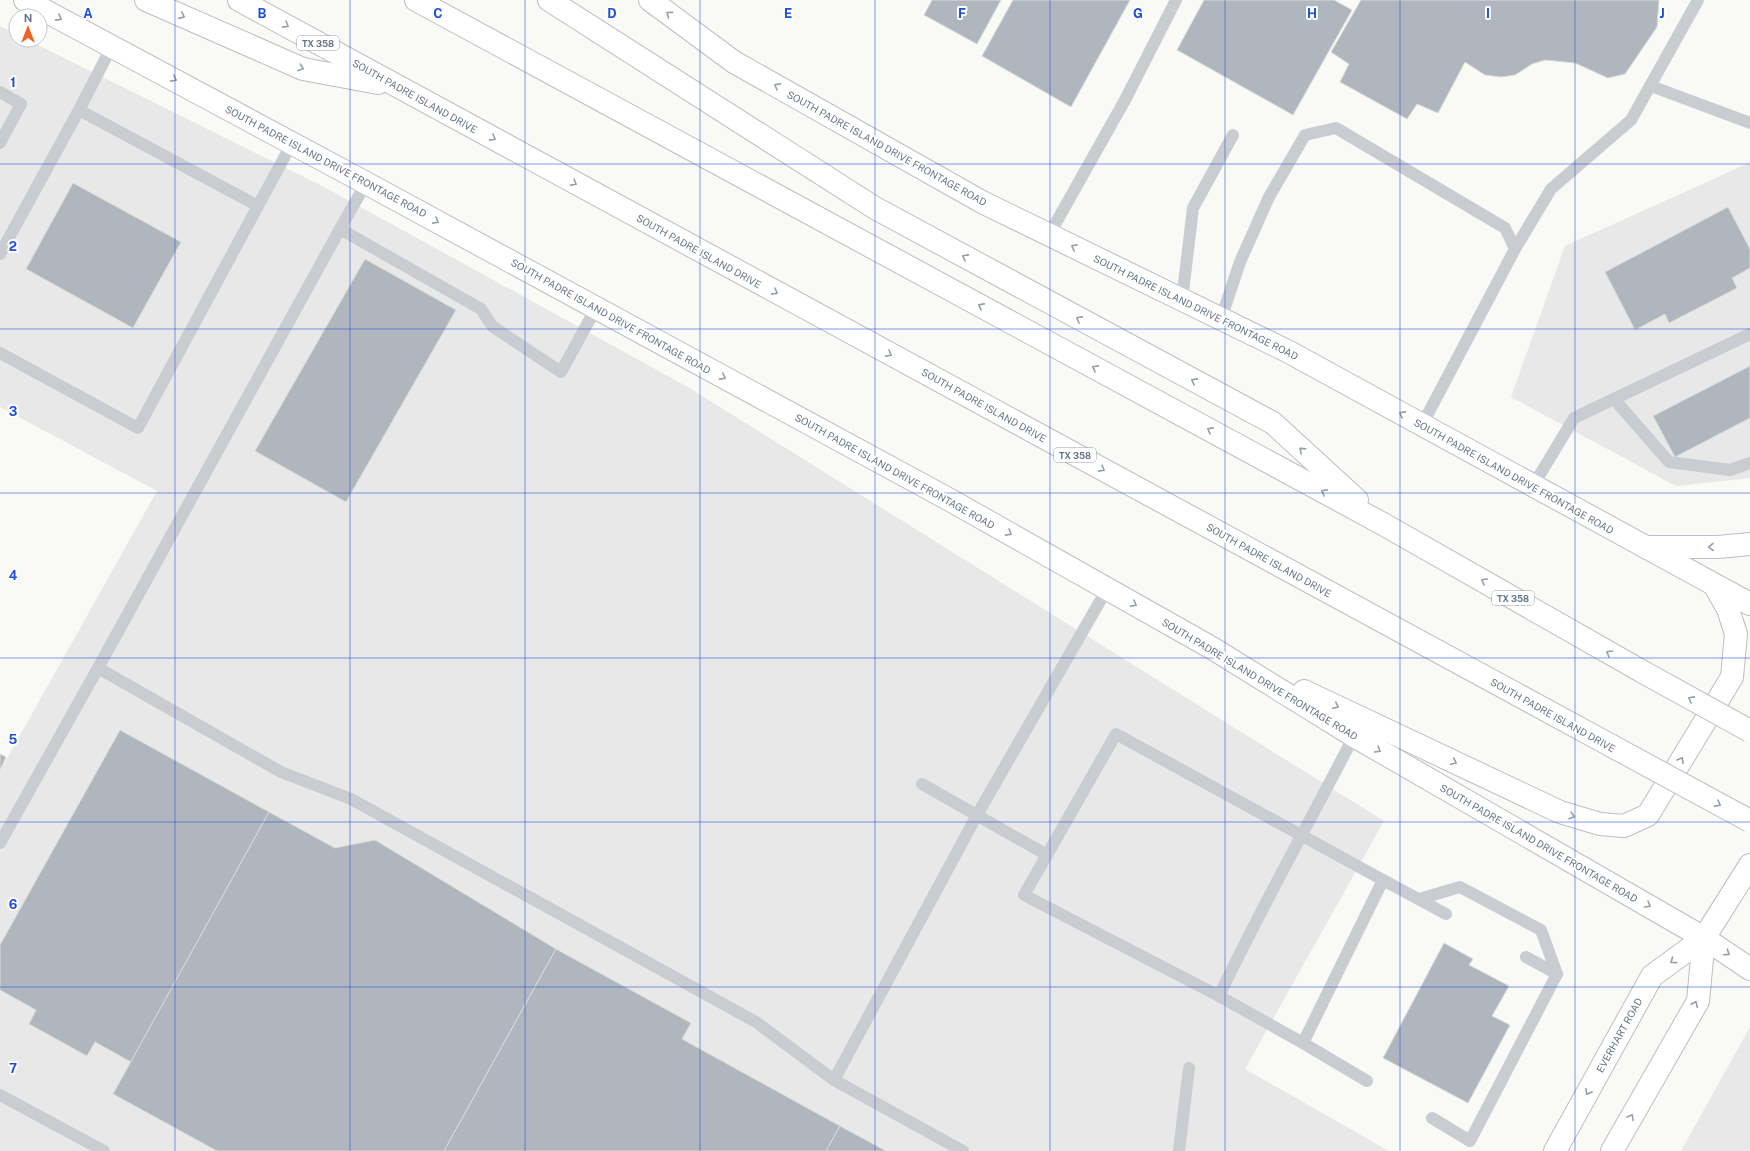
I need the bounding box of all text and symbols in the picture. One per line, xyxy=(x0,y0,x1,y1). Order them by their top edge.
text: A xyxy=(83,6,93,21)
text: B xyxy=(258,6,267,21)
text: C xyxy=(433,6,443,21)
text: D xyxy=(607,6,617,21)
text: E xyxy=(784,6,792,21)
text: F xyxy=(958,6,966,21)
text: G xyxy=(1133,6,1143,21)
text: H xyxy=(1307,6,1317,21)
text: I xyxy=(1486,6,1490,21)
text: J xyxy=(1659,6,1665,21)
north arrow xyxy=(8,8,48,48)
one-way arrow xyxy=(177,11,185,19)
text: N xyxy=(24,12,32,24)
one-way arrow xyxy=(667,12,674,19)
one-way arrow xyxy=(55,14,63,21)
one-way arrow xyxy=(282,21,289,28)
road number: TX 358 xyxy=(297,36,339,50)
street label: SOUTH PADRE ISLAND DRIVE xyxy=(350,57,480,135)
one-way arrow xyxy=(297,63,304,72)
text: 1 xyxy=(10,75,16,90)
one-way arrow xyxy=(170,75,177,82)
one-way arrow xyxy=(774,84,782,91)
street label: SOUTH PADRE ISLAND DRIVE FRONTAGE ROAD xyxy=(785,88,989,208)
street label: SOUTH PADRE ISLAND DRIVE FRONTAGE ROAD xyxy=(223,103,429,219)
one-way arrow xyxy=(489,134,496,141)
one-way arrow xyxy=(570,178,578,185)
street label: SOUTH PADRE ISLAND DRIVE xyxy=(634,212,764,290)
one-way arrow xyxy=(432,216,439,224)
text: 2 xyxy=(9,239,17,254)
one-way arrow xyxy=(1071,244,1078,252)
street label: SOUTH PADRE ISLAND DRIVE FRONTAGE ROAD xyxy=(1092,252,1300,362)
one-way arrow xyxy=(962,254,969,261)
street label: SOUTH PADRE ISLAND DRIVE FRONTAGE ROAD xyxy=(509,256,713,376)
one-way arrow xyxy=(771,287,778,294)
one-way arrow xyxy=(978,303,985,311)
one-way arrow xyxy=(1076,316,1083,323)
one-way arrow xyxy=(885,349,892,356)
one-way arrow xyxy=(1092,365,1100,373)
street label: SOUTH PADRE ISLAND DRIVE xyxy=(919,366,1049,444)
one-way arrow xyxy=(719,372,726,380)
one-way arrow xyxy=(1190,378,1198,385)
text: 3 xyxy=(9,404,18,419)
street label: SOUTH PADRE ISLAND DRIVE FRONTAGE ROAD xyxy=(793,411,997,531)
one-way arrow xyxy=(1399,412,1406,419)
street label: SOUTH PADRE ISLAND DRIVE FRONTAGE ROAD xyxy=(1412,416,1616,536)
one-way arrow xyxy=(1207,427,1214,435)
road number: TX 358 xyxy=(1054,448,1096,462)
one-way arrow xyxy=(1299,448,1307,455)
one-way arrow xyxy=(1097,465,1105,472)
one-way arrow xyxy=(1321,489,1328,496)
street label: SOUTH PADRE ISLAND DRIVE xyxy=(1204,521,1334,599)
one-way arrow xyxy=(1005,529,1012,536)
one-way arrow xyxy=(1708,543,1714,551)
text: 4 xyxy=(9,568,18,583)
one-way arrow xyxy=(1481,579,1488,586)
road number: TX 358 xyxy=(1492,591,1534,605)
one-way arrow xyxy=(1130,599,1137,606)
street label: SOUTH PADRE ISLAND DRIVE FRONTAGE ROAD xyxy=(1160,616,1360,742)
one-way arrow xyxy=(1606,650,1613,657)
street label: SOUTH PADRE ISLAND DRIVE xyxy=(1488,676,1618,754)
one-way arrow xyxy=(1688,696,1696,703)
one-way arrow xyxy=(1332,701,1340,709)
text: 5 xyxy=(9,732,18,747)
one-way arrow xyxy=(1374,745,1381,752)
one-way arrow xyxy=(1449,757,1457,765)
one-way arrow xyxy=(1676,757,1684,764)
street label: SOUTH PADRE ISLAND DRIVE FRONTAGE ROAD xyxy=(1438,781,1640,905)
one-way arrow xyxy=(1714,799,1721,807)
one-way arrow xyxy=(1568,811,1575,820)
text: 6 xyxy=(9,897,18,912)
one-way arrow xyxy=(1644,901,1651,908)
one-way arrow xyxy=(1723,948,1730,956)
one-way arrow xyxy=(1670,956,1677,964)
street label: EVERHART ROAD xyxy=(1594,996,1645,1074)
one-way arrow xyxy=(1690,1001,1698,1008)
text: 7 xyxy=(9,1061,17,1076)
one-way arrow xyxy=(1585,1088,1593,1095)
one-way arrow xyxy=(1626,1114,1633,1121)

